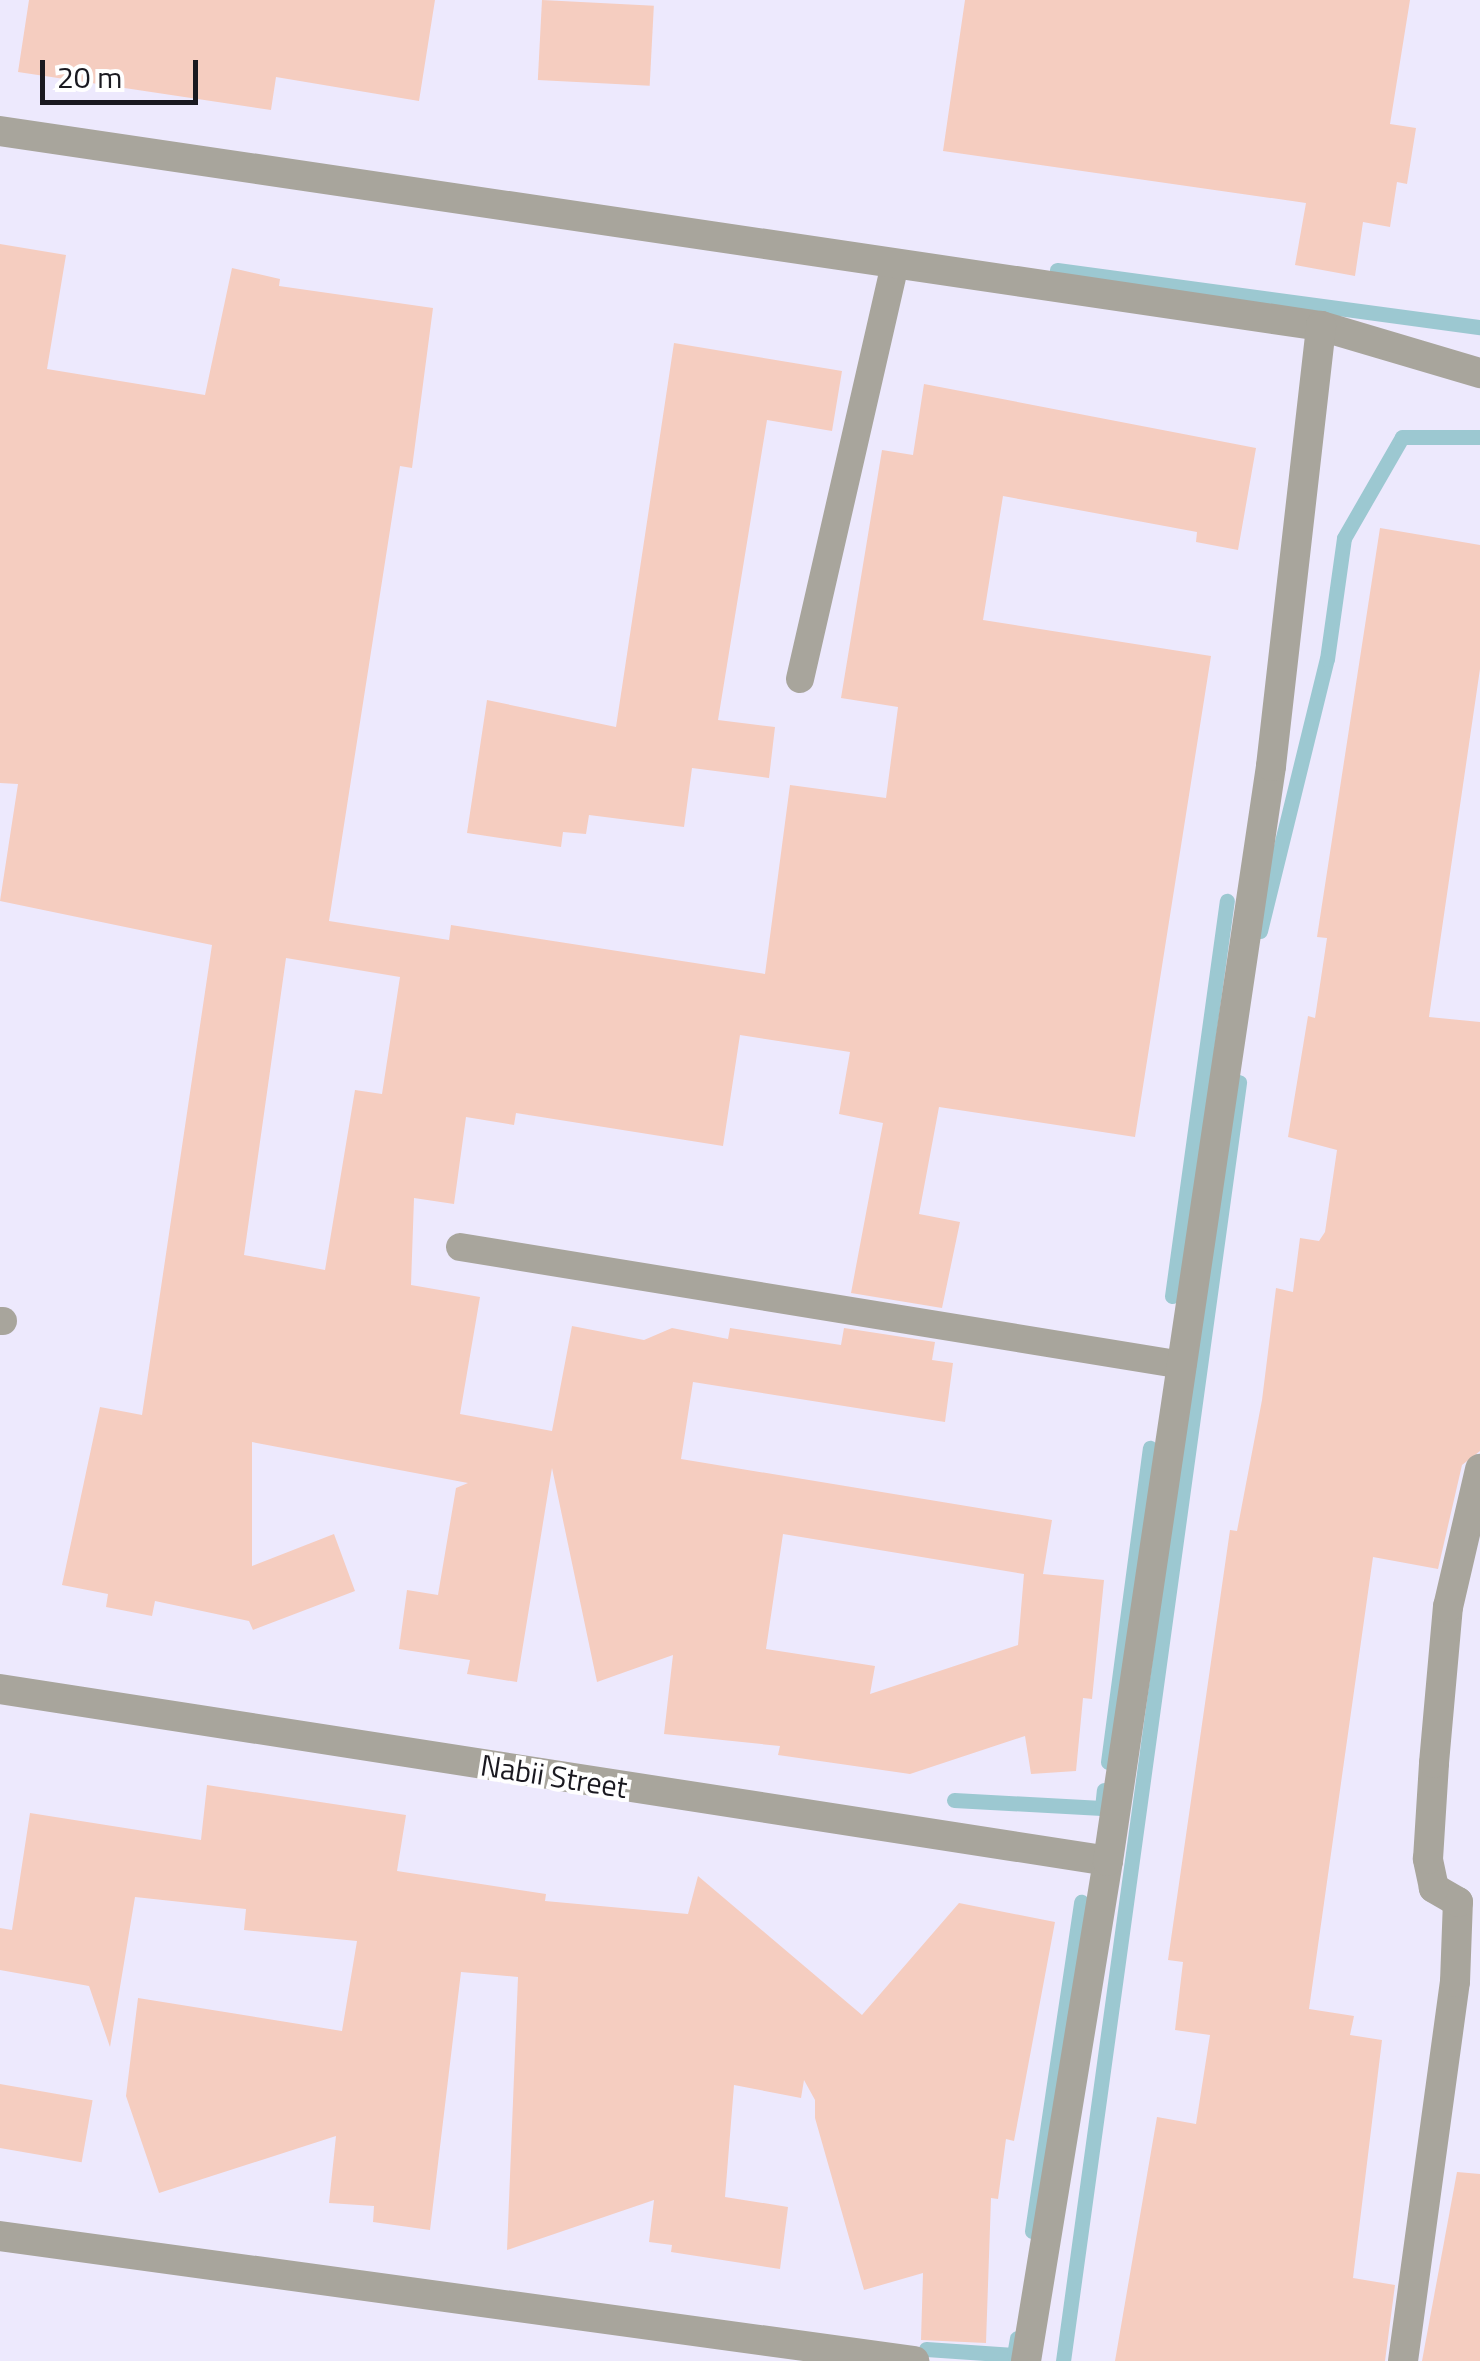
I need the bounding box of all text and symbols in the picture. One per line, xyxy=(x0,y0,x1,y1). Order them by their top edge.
scale bar xyxy=(45,40,202,102)
text: 20 m xyxy=(57,54,122,100)
street label: Nabii Street xyxy=(478,1747,630,1805)

